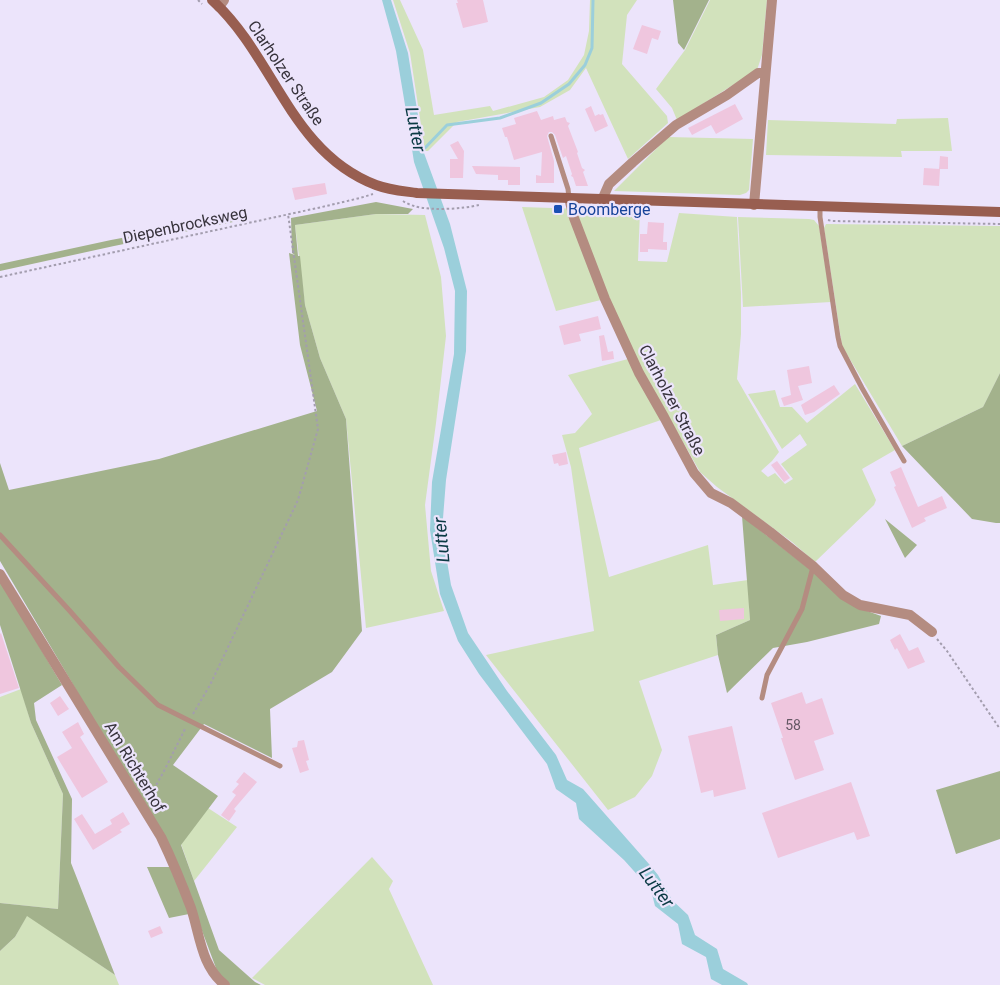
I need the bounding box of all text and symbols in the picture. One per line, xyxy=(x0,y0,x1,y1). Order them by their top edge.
street label: Clarholzer Straße xyxy=(244,17,328,129)
water label: Lutter xyxy=(401,105,431,154)
place label: Boomberge xyxy=(568,200,650,219)
street label: Diepenbrocksweg xyxy=(121,203,249,247)
marker: Boomberge xyxy=(552,203,564,215)
street label: Clarholzer Straße xyxy=(635,341,709,459)
water label: Lutter xyxy=(428,515,453,563)
house number: 58 xyxy=(785,717,801,733)
street label: Am Richterhof xyxy=(101,718,170,816)
water label: Lutter xyxy=(635,863,680,912)

